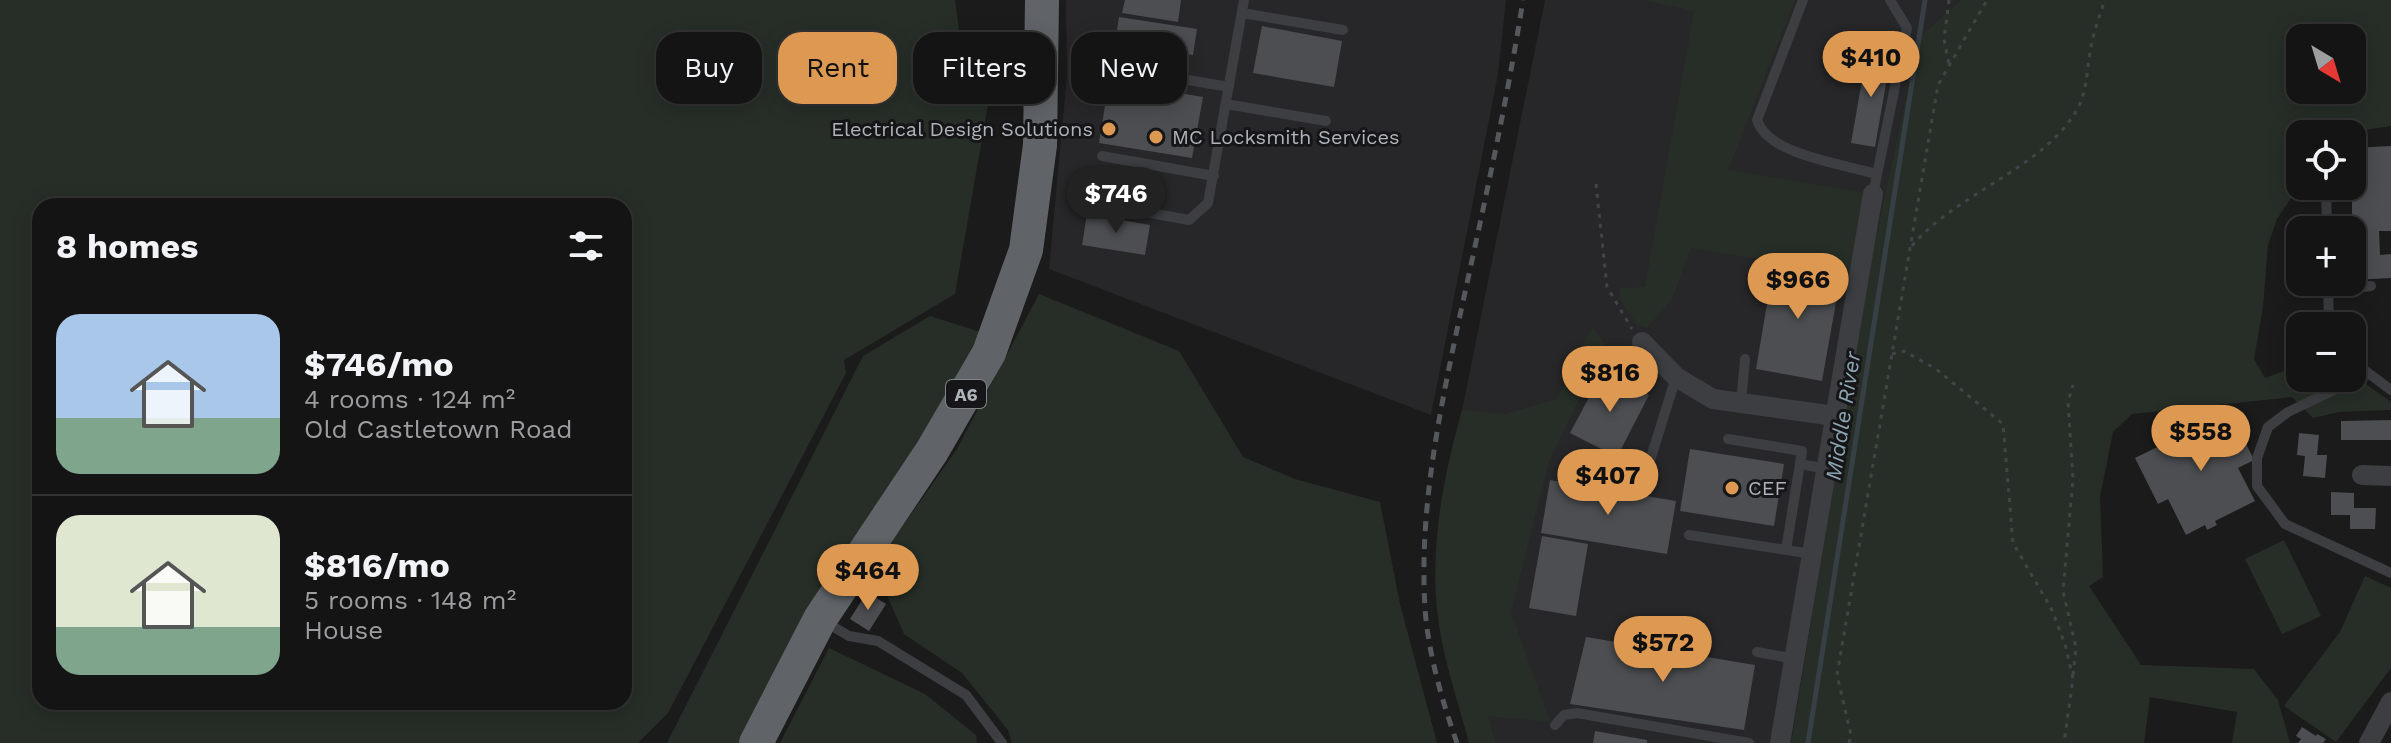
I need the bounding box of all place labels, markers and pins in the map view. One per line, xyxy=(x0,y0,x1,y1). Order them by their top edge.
pin: $410 xyxy=(1824,31,1918,99)
place label: Electrical Design Solutions xyxy=(831,117,1093,141)
marker: Electrical Design Solutions xyxy=(1100,120,1118,138)
place label: MC Locksmith Services xyxy=(1172,125,1400,149)
marker: MC Locksmith Services xyxy=(1147,128,1165,146)
pin: $746 xyxy=(1069,167,1163,235)
pin: $966 xyxy=(1751,253,1845,321)
pin: $816 xyxy=(1563,346,1657,414)
pin: $558 xyxy=(2154,405,2248,473)
pin: $407 xyxy=(1561,449,1655,517)
place label: CEF xyxy=(1748,476,1787,500)
marker: CEF xyxy=(1723,479,1741,497)
pin: $464 xyxy=(821,544,915,612)
pin: $572 xyxy=(1616,616,1710,684)

